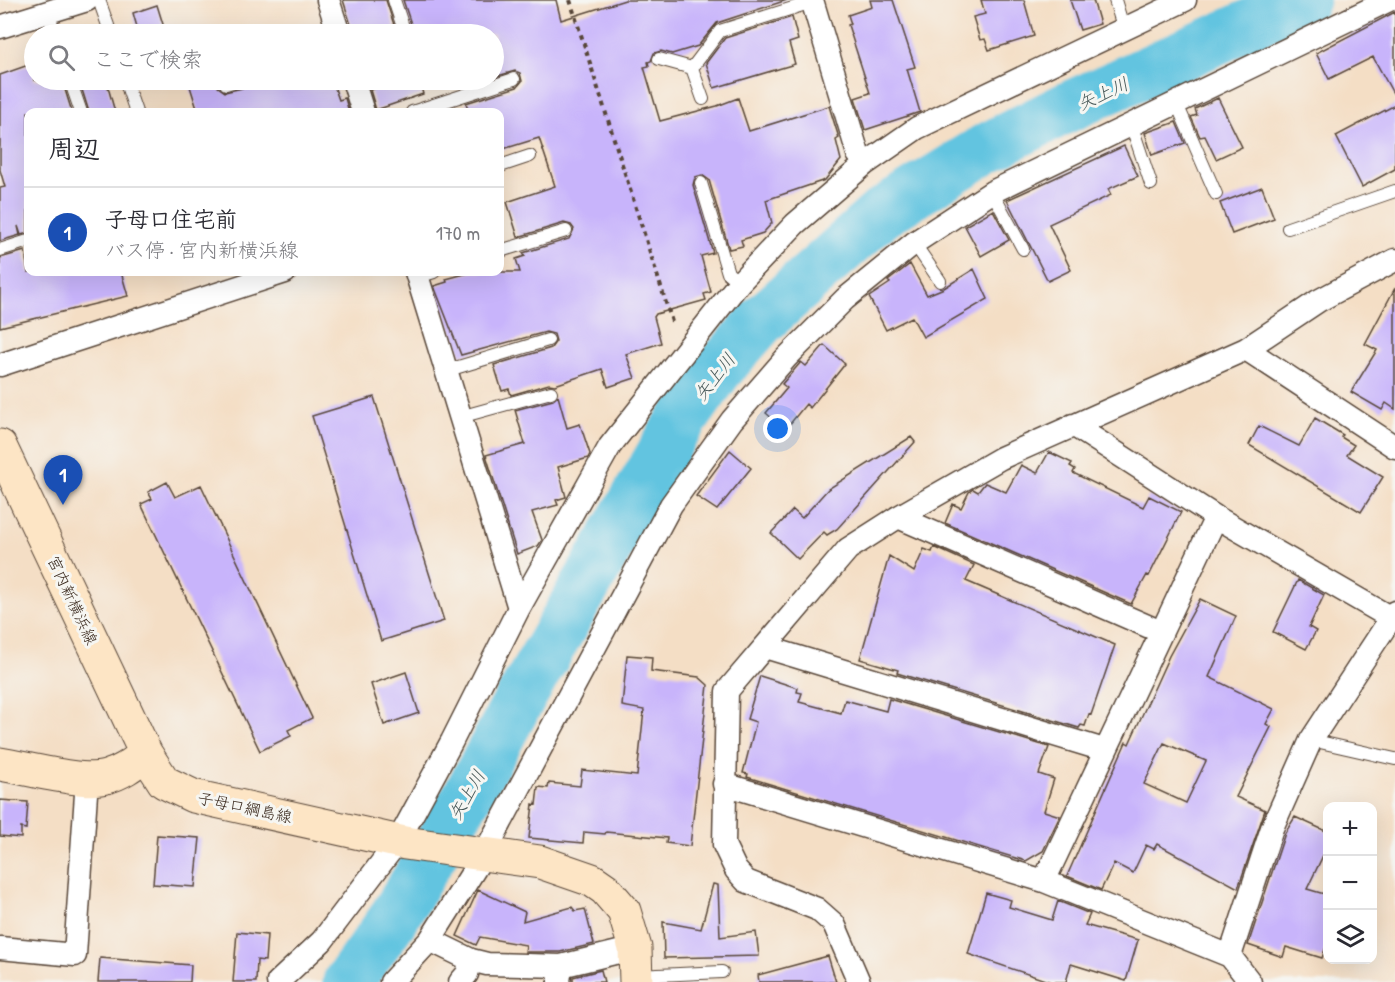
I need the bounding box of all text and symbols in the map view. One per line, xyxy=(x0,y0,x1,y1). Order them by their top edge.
search box xyxy=(24,24,504,90)
icon: search xyxy=(45,41,78,74)
text: ここで検索 xyxy=(93,44,203,74)
water label: 矢上川 xyxy=(1073,71,1133,116)
text: 周辺 xyxy=(48,131,100,166)
text: 子母口住宅前 xyxy=(105,204,237,234)
text: 1 xyxy=(64,219,71,246)
text: 170 m xyxy=(436,219,480,246)
text: バス停 · 宮内新横浜線 xyxy=(105,236,298,263)
water label: 矢上川 xyxy=(688,348,741,406)
your location xyxy=(763,414,792,443)
pin: 1 xyxy=(44,456,82,505)
street label: 宮内新横浜線 xyxy=(43,552,103,648)
water label: 矢上川 xyxy=(442,765,491,824)
street label: 子母口綱島線 xyxy=(196,786,294,828)
map controls xyxy=(1323,802,1377,964)
button: + xyxy=(1323,802,1377,856)
button: − xyxy=(1323,856,1377,910)
button: layers xyxy=(1323,910,1377,964)

